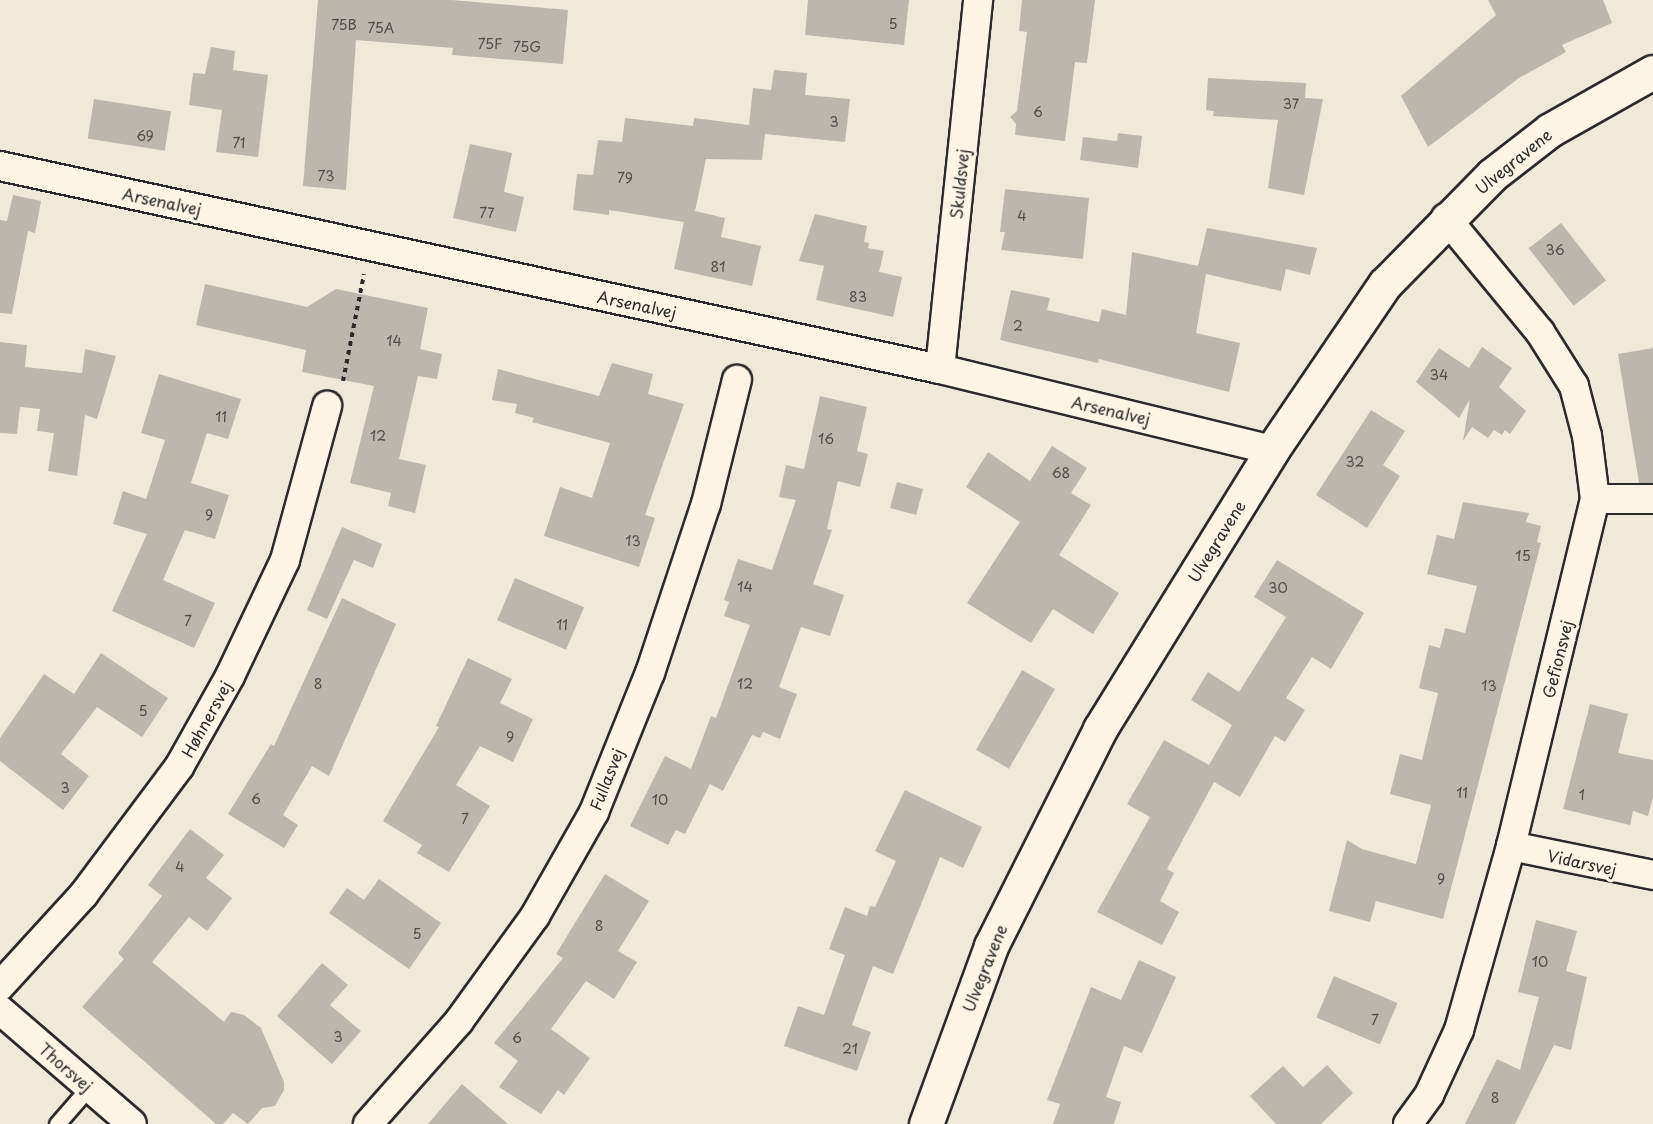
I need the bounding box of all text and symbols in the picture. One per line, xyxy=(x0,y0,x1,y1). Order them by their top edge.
house number: 5 xyxy=(888,16,898,32)
house number: 75B xyxy=(331,17,357,33)
house number: 75A xyxy=(368,20,394,36)
house number: 75F xyxy=(478,36,502,52)
house number: 75G xyxy=(513,39,541,55)
house number: 37 xyxy=(1283,96,1299,112)
house number: 6 xyxy=(1033,104,1043,120)
house number: 3 xyxy=(829,114,839,130)
street label: Ulvegravene xyxy=(1471,124,1555,198)
house number: 69 xyxy=(136,128,154,144)
house number: 71 xyxy=(232,135,246,151)
street label: Skuldsvej xyxy=(946,148,972,220)
house number: 73 xyxy=(318,168,334,184)
house number: 79 xyxy=(617,170,633,186)
street label: Arsenalvej xyxy=(121,183,203,219)
house number: 77 xyxy=(479,205,495,221)
house number: 4 xyxy=(1017,208,1027,224)
house number: 36 xyxy=(1545,242,1565,258)
house number: 81 xyxy=(711,259,725,275)
street label: Arsenalvej xyxy=(596,286,678,322)
house number: 83 xyxy=(849,289,867,305)
house number: 2 xyxy=(1013,318,1023,334)
house number: 14 xyxy=(386,333,402,349)
house number: 34 xyxy=(1430,367,1448,383)
street label: Arsenalvej xyxy=(1070,392,1152,428)
house number: 11 xyxy=(215,409,227,425)
house number: 12 xyxy=(370,428,386,444)
house number: 16 xyxy=(818,431,834,447)
house number: 32 xyxy=(1346,454,1364,470)
house number: 68 xyxy=(1052,465,1070,481)
street label: Ulvegravene xyxy=(1183,497,1249,585)
house number: 9 xyxy=(205,507,213,523)
house number: 13 xyxy=(625,533,641,549)
house number: 15 xyxy=(1515,548,1531,564)
house number: 14 xyxy=(737,579,753,595)
house number: 30 xyxy=(1268,580,1288,596)
house number: 7 xyxy=(184,613,192,629)
house number: 11 xyxy=(556,617,568,633)
street label: Gefionsvej xyxy=(1538,618,1576,700)
house number: 8 xyxy=(314,676,322,692)
house number: 12 xyxy=(737,676,753,692)
street label: Høhnersvej xyxy=(177,677,235,761)
house number: 13 xyxy=(1481,678,1497,694)
house number: 5 xyxy=(138,703,148,719)
house number: 9 xyxy=(506,729,514,745)
street label: Fullasvej xyxy=(585,745,627,813)
house number: 3 xyxy=(60,780,70,796)
house number: 11 xyxy=(1456,785,1468,801)
house number: 1 xyxy=(1579,787,1585,803)
house number: 6 xyxy=(251,791,261,807)
house number: 10 xyxy=(652,792,668,808)
house number: 7 xyxy=(461,811,469,827)
street label: Vidarsvej xyxy=(1546,845,1618,879)
house number: 4 xyxy=(175,859,185,875)
house number: 9 xyxy=(1437,871,1445,887)
house number: 8 xyxy=(595,918,603,934)
street label: Ulvegravene xyxy=(958,921,1010,1015)
house number: 5 xyxy=(412,926,422,942)
house number: 10 xyxy=(1532,954,1548,970)
house number: 7 xyxy=(1371,1012,1379,1028)
house number: 3 xyxy=(333,1029,343,1045)
house number: 6 xyxy=(512,1030,522,1046)
street label: Thorsvej xyxy=(35,1039,97,1095)
house number: 21 xyxy=(842,1041,858,1057)
house number: 8 xyxy=(1491,1090,1499,1106)

